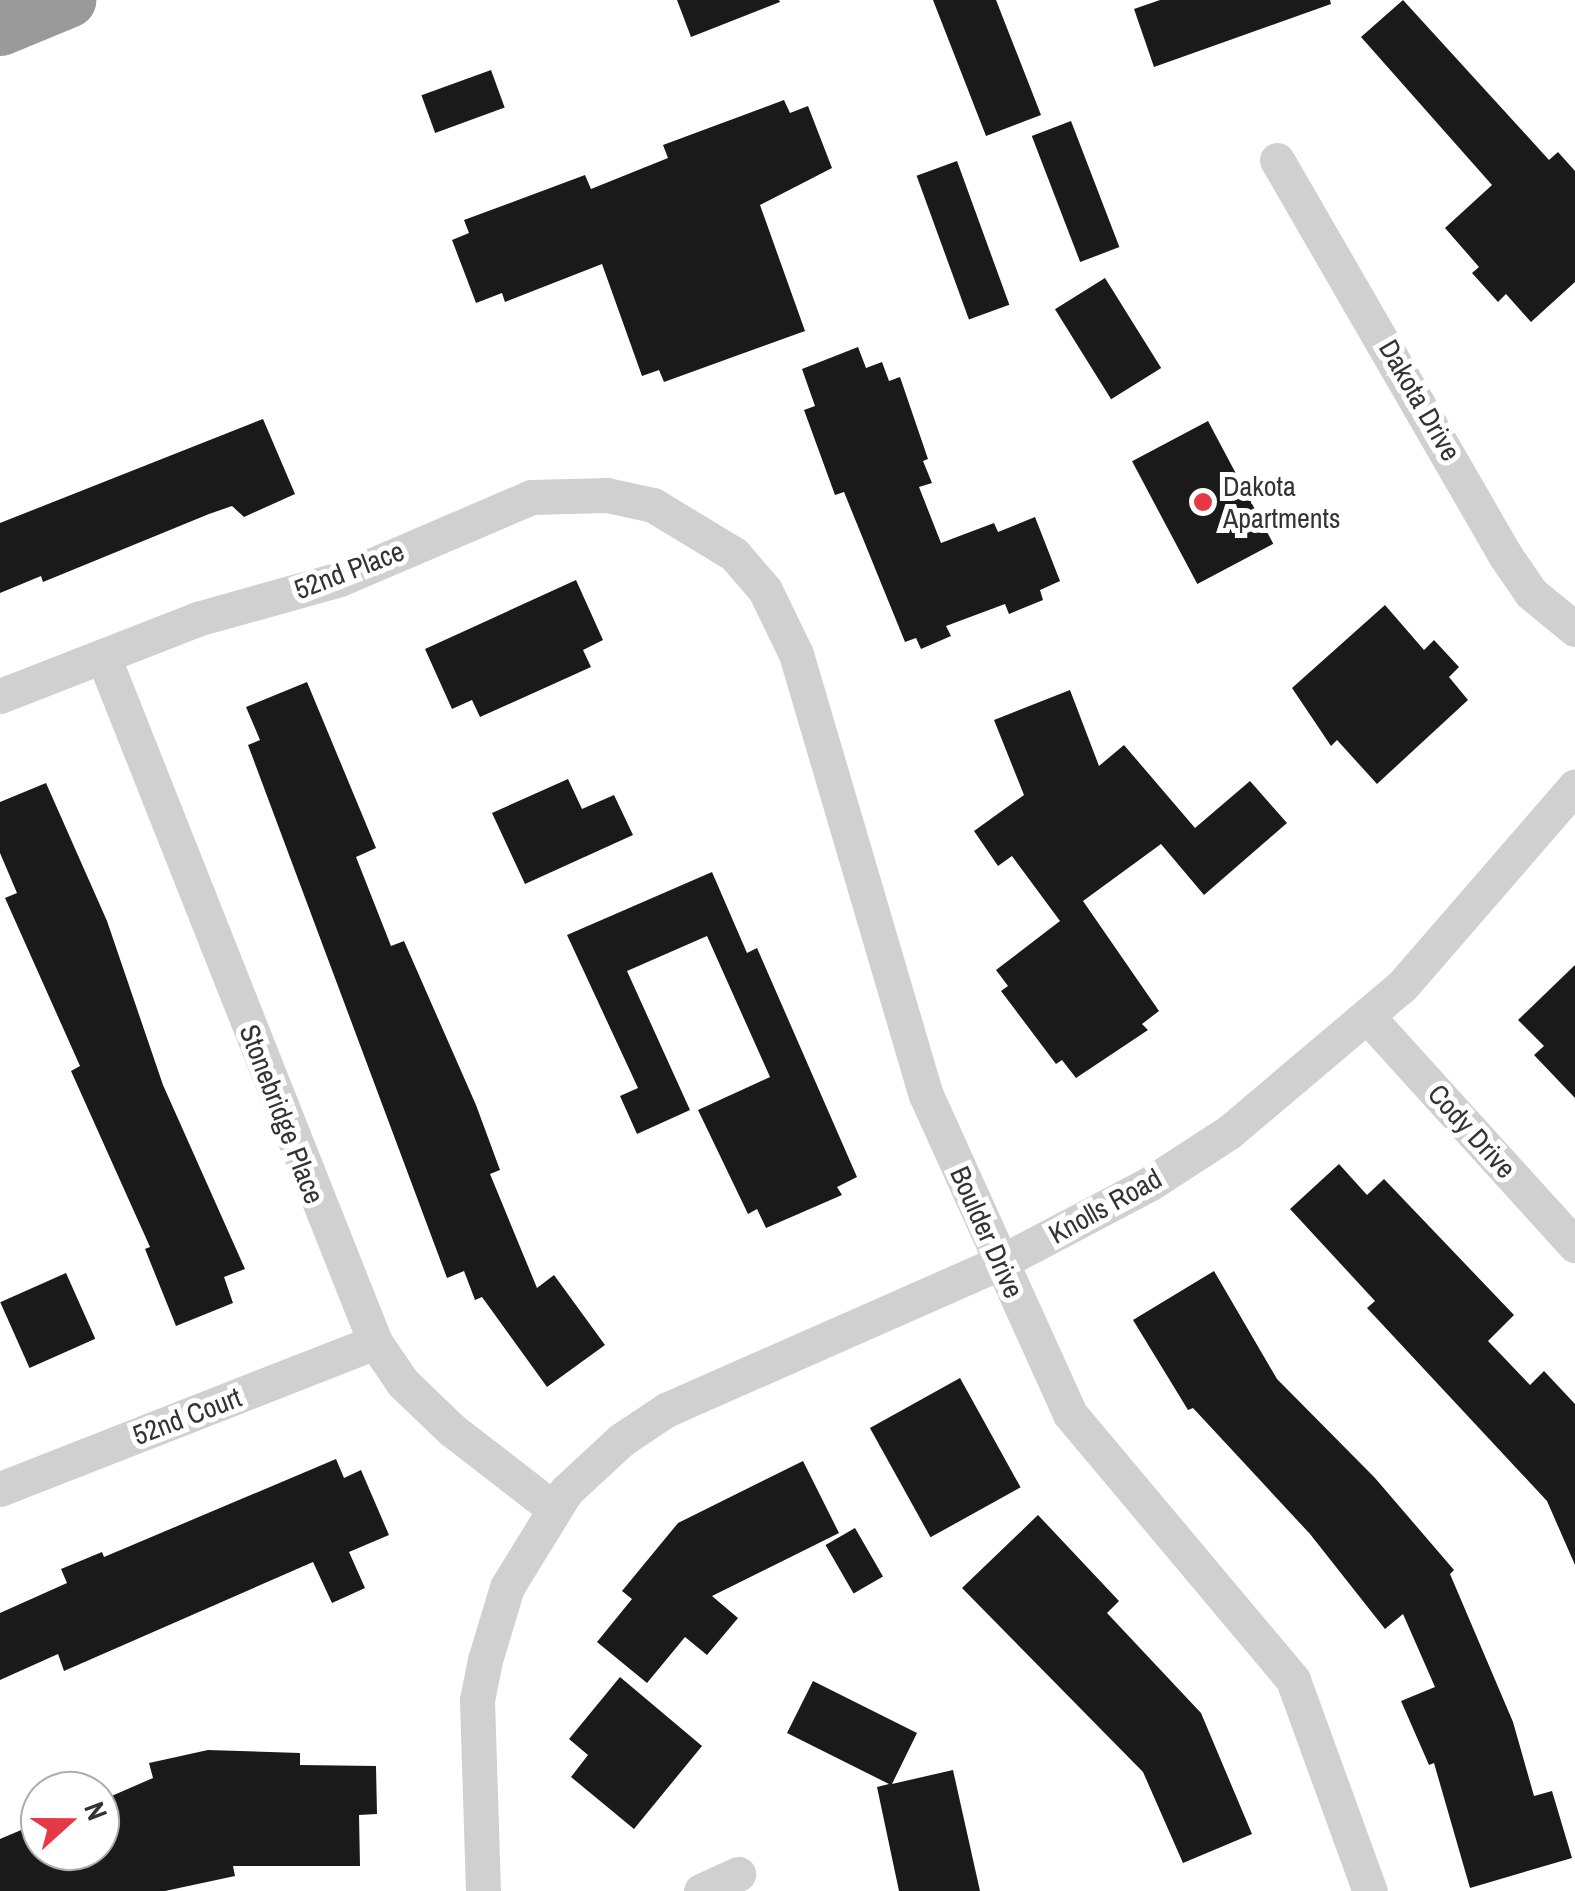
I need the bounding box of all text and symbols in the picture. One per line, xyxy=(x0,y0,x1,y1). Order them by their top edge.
street label: Dakota Drive xyxy=(1372,334,1468,466)
place label: Dakota Apartments xyxy=(1223,469,1340,535)
marker: Dakota Apartments xyxy=(1192,491,1214,513)
street label: 52nd Place xyxy=(289,534,409,606)
street label: Stonebridge Place xyxy=(232,1020,332,1208)
street label: Cody Drive xyxy=(1421,1077,1523,1185)
street label: Boulder Drive xyxy=(943,1161,1031,1303)
street label: Knolls Road xyxy=(1043,1161,1167,1251)
street label: 52nd Court xyxy=(128,1380,246,1452)
north arrow xyxy=(20,1771,120,1871)
text: N xyxy=(75,1796,117,1826)

